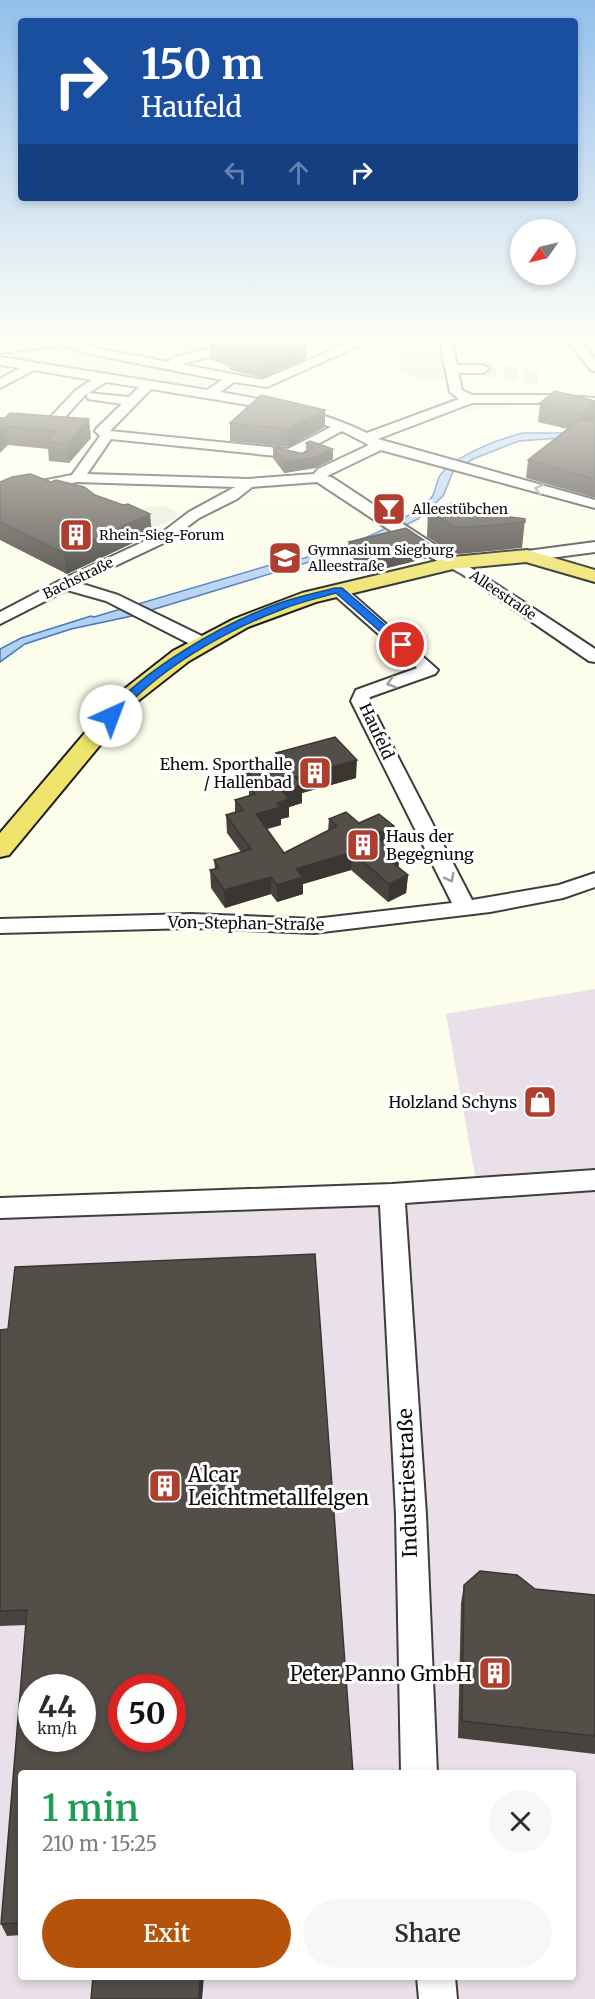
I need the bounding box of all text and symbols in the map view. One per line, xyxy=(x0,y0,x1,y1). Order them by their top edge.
text: 150 m xyxy=(141,38,263,90)
icon: right xyxy=(42,42,120,120)
text: Haufeld xyxy=(141,90,242,124)
icon: left xyxy=(219,156,252,189)
icon: ahead xyxy=(282,156,315,189)
icon: right xyxy=(345,156,378,189)
north arrow xyxy=(510,219,576,285)
map controls xyxy=(510,219,576,285)
one-way arrow xyxy=(534,483,544,496)
bar icon: Alleestübchen xyxy=(371,491,407,527)
place label: Alleestübchen xyxy=(411,500,508,518)
building icon: Rhein-Sieg-Forum xyxy=(58,517,94,553)
place label: Rhein-Sieg-Forum xyxy=(99,526,225,544)
school or university icon: Gymnasium Siegburg Alleestraße xyxy=(267,540,303,576)
place label: Gymnasium Siegburg Alleestraße xyxy=(307,541,454,575)
street label: Bachstraße xyxy=(40,553,116,603)
street label: Alleestraße xyxy=(465,566,540,624)
pin xyxy=(376,619,427,670)
icon: arrive xyxy=(385,628,418,661)
one-way arrow xyxy=(386,676,397,688)
position arrow xyxy=(79,684,143,748)
street label: Haufeld xyxy=(355,700,399,763)
place label: Ehem. Sporthalle / Hallenbad xyxy=(160,754,292,792)
building icon: Ehem. Sporthalle / Hallenbad xyxy=(297,755,333,791)
place label: Haus der Begegnung xyxy=(386,826,474,864)
building icon: Haus der Begegnung xyxy=(345,827,381,863)
one-way arrow xyxy=(443,872,454,883)
street label: Von-Stephan-Straße xyxy=(167,912,324,934)
shop icon: Holzland Schyns xyxy=(522,1084,558,1120)
place label: Holzland Schyns xyxy=(388,1092,517,1112)
street label: Industriestraße xyxy=(392,1408,422,1558)
place label: Alcar Leichtmetallfelgen xyxy=(187,1462,369,1510)
building icon: Alcar Leichtmetallfelgen xyxy=(147,1468,183,1504)
building icon: Peter Panno GmbH xyxy=(477,1655,513,1691)
place label: Peter Panno GmbH xyxy=(290,1661,472,1686)
speed limit sign: 50 xyxy=(108,1674,186,1752)
text: 44 xyxy=(38,1687,76,1725)
text: km/h xyxy=(37,1719,77,1738)
text: 1 min xyxy=(42,1786,139,1831)
button: close xyxy=(489,1790,552,1853)
text: 210 m · 15:25 xyxy=(42,1831,157,1856)
button: Exit xyxy=(42,1899,291,1968)
button: Share xyxy=(303,1899,552,1968)

